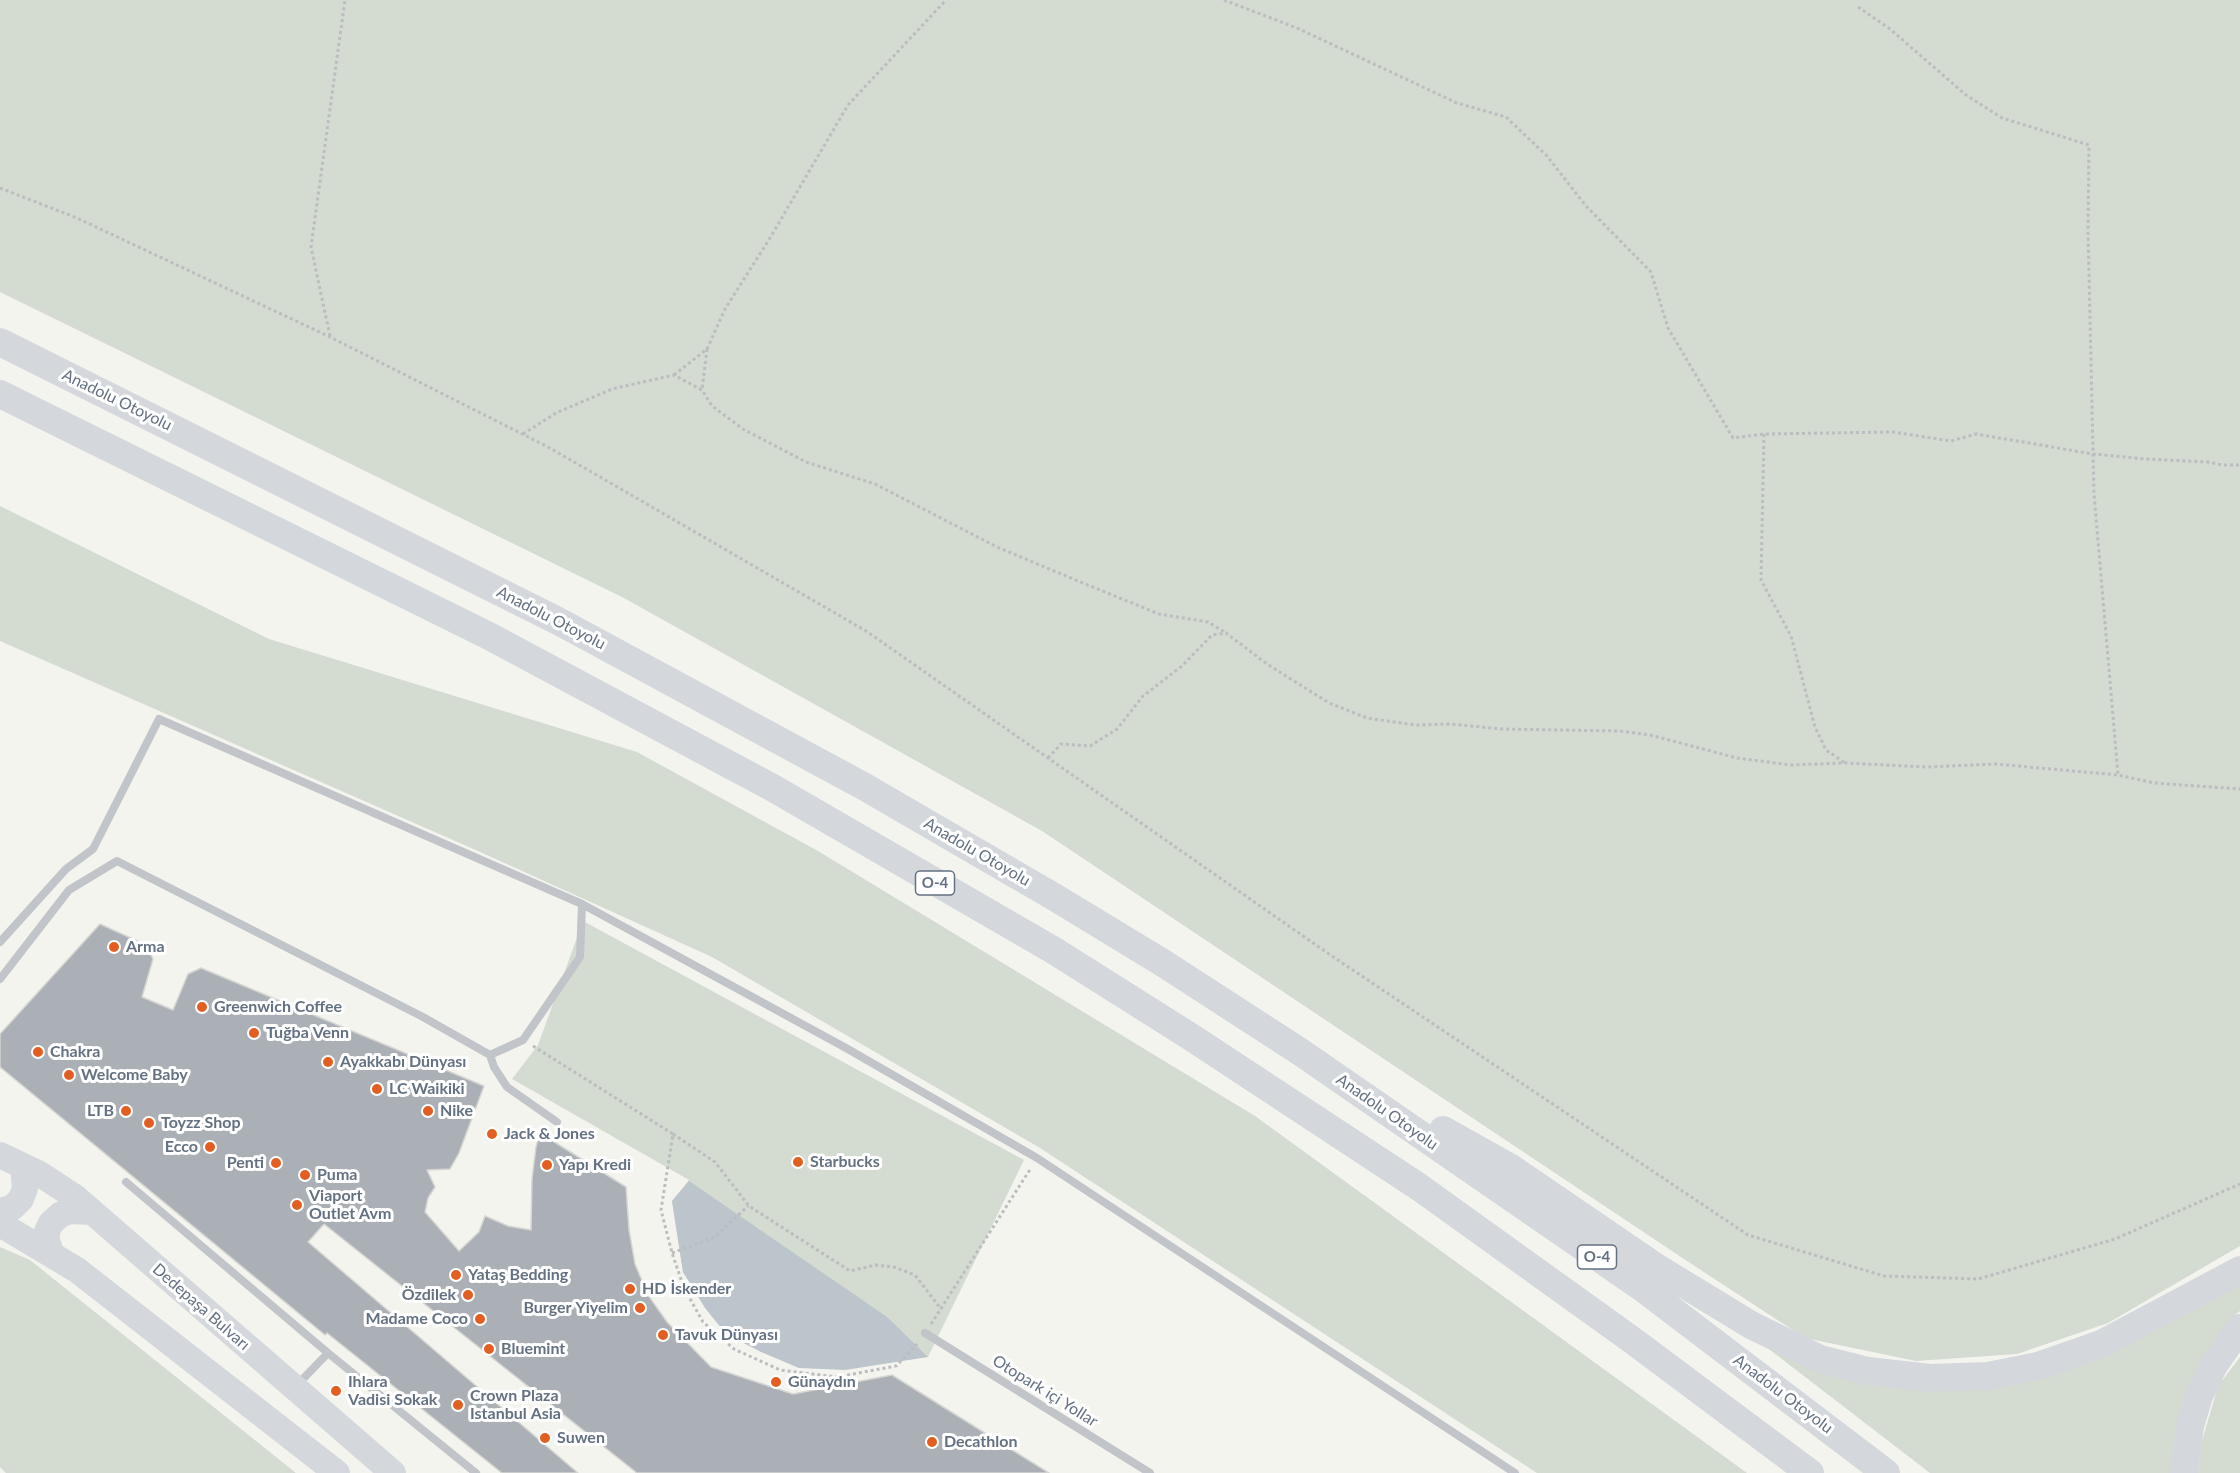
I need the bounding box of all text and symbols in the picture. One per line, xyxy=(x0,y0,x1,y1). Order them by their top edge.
street label: Anadolu Otoyolu xyxy=(59,365,175,435)
street label: Anadolu Otoyolu xyxy=(493,582,609,654)
street label: Anadolu Otoyolu xyxy=(920,814,1034,890)
road number: O-4 xyxy=(916,871,954,895)
place label: Arma xyxy=(126,937,165,957)
marker: Arma xyxy=(107,940,121,954)
place label: Greenwich Coffee xyxy=(214,997,342,1017)
marker: Greenwich Coffee xyxy=(195,1000,209,1014)
place label: Tuğba Venn xyxy=(266,1023,349,1043)
marker: Tuğba Venn xyxy=(247,1026,261,1040)
place label: Chakra xyxy=(50,1042,100,1062)
marker: Chakra xyxy=(31,1045,45,1059)
place label: Ayakkabı Dünyası xyxy=(340,1052,466,1072)
marker: Ayakkabı Dünyası xyxy=(321,1055,335,1069)
place label: Welcome Baby xyxy=(81,1065,188,1085)
marker: Welcome Baby xyxy=(62,1068,76,1082)
street label: Anadolu Otoyolu xyxy=(1333,1070,1441,1154)
place label: LC Waikiki xyxy=(389,1079,465,1099)
marker: LC Waikiki xyxy=(370,1082,384,1096)
place label: LTB xyxy=(87,1101,114,1121)
place label: Nike xyxy=(440,1101,473,1121)
marker: LTB xyxy=(119,1104,133,1118)
marker: Nike xyxy=(421,1104,435,1118)
place label: Toyzz Shop xyxy=(161,1113,241,1133)
marker: Toyzz Shop xyxy=(142,1116,156,1130)
place label: Jack & Jones xyxy=(504,1124,595,1144)
marker: Jack & Jones xyxy=(485,1127,499,1141)
place label: Ecco xyxy=(165,1137,198,1157)
marker: Ecco xyxy=(203,1140,217,1154)
place label: Starbucks xyxy=(810,1152,880,1172)
place label: Penti xyxy=(227,1153,264,1173)
place label: Yapı Kredi xyxy=(559,1155,631,1175)
marker: Starbucks xyxy=(791,1155,805,1169)
marker: Penti xyxy=(269,1156,283,1170)
marker: Yapı Kredi xyxy=(540,1158,554,1172)
place label: Puma xyxy=(317,1165,357,1185)
marker: Puma xyxy=(298,1168,312,1182)
place label: Viaport Outlet Avm xyxy=(309,1186,391,1224)
marker: Viaport Outlet Avm xyxy=(290,1198,304,1212)
road number: O-4 xyxy=(1578,1245,1616,1269)
street label: Dedepaşa Bulvarı xyxy=(149,1260,253,1354)
place label: Yataş Bedding xyxy=(468,1265,568,1285)
marker: Yataş Bedding xyxy=(449,1268,463,1282)
place label: HD İskender xyxy=(642,1279,731,1299)
marker: HD İskender xyxy=(623,1282,637,1296)
place label: Özdilek xyxy=(402,1285,456,1305)
marker: Özdilek xyxy=(461,1288,475,1302)
place label: Burger Yiyelim xyxy=(523,1298,628,1318)
marker: Burger Yiyelim xyxy=(633,1301,647,1315)
place label: Madame Coco xyxy=(366,1309,468,1329)
marker: Madame Coco xyxy=(473,1312,487,1326)
place label: Tavuk Dünyası xyxy=(675,1325,778,1345)
marker: Tavuk Dünyası xyxy=(656,1328,670,1342)
place label: Bluemint xyxy=(501,1339,565,1359)
marker: Bluemint xyxy=(482,1342,496,1356)
street label: Anadolu Otoyolu xyxy=(1729,1350,1837,1438)
street label: Otopark içi Yollar xyxy=(989,1351,1101,1431)
place label: Ihlara Vadisi Sokak xyxy=(348,1372,437,1410)
place label: Günaydın xyxy=(788,1372,856,1392)
marker: Günaydın xyxy=(769,1375,783,1389)
marker: Ihlara Vadisi Sokak xyxy=(329,1384,343,1398)
place label: Crown Plaza Istanbul Asia xyxy=(470,1386,561,1424)
marker: Crown Plaza Istanbul Asia xyxy=(451,1398,465,1412)
place label: Suwen xyxy=(557,1428,605,1448)
marker: Suwen xyxy=(538,1431,552,1445)
place label: Decathlon xyxy=(944,1432,1017,1452)
marker: Decathlon xyxy=(925,1435,939,1449)

